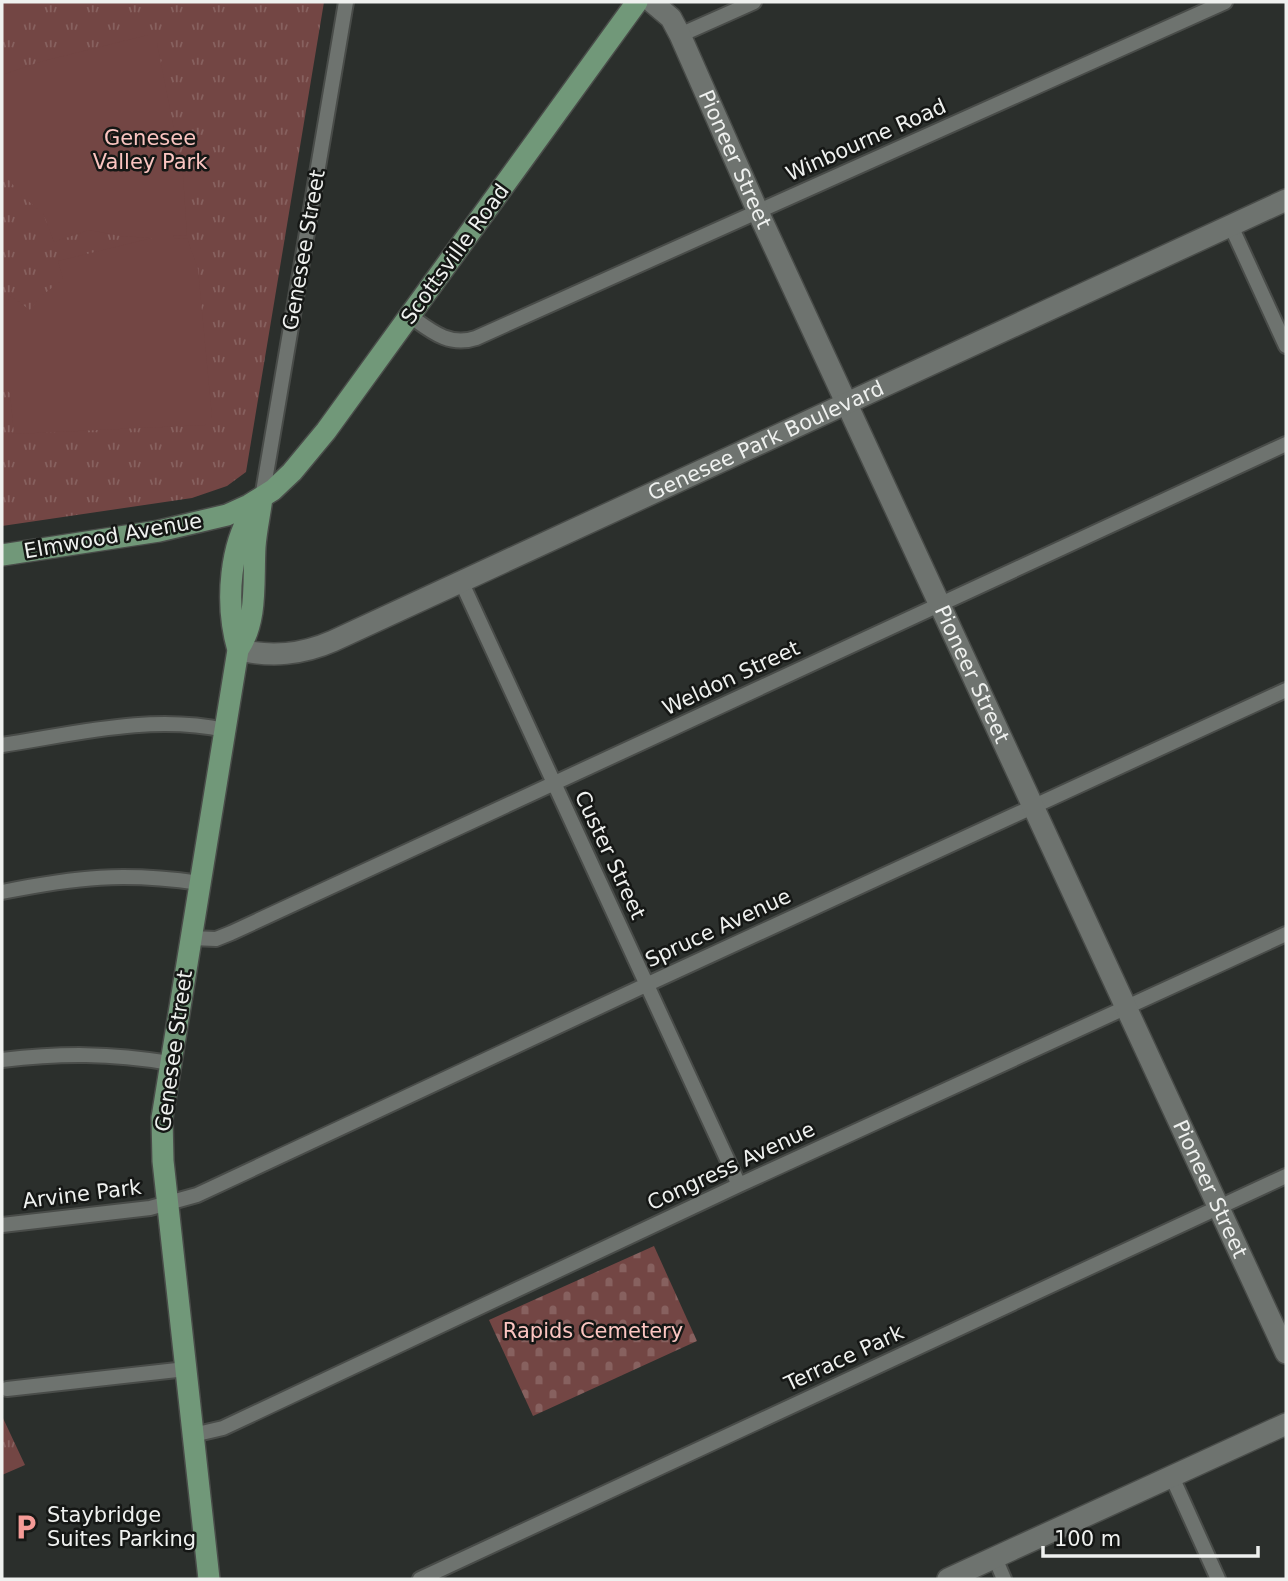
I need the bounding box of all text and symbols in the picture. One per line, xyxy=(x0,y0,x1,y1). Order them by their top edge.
street label: Pioneer Street xyxy=(694,86,776,233)
street label: Winbourne Road xyxy=(782,94,950,186)
park label: Genesee Valley Park xyxy=(93,126,208,174)
street label: Genesee Street xyxy=(278,168,330,332)
street label: Scottsville Road xyxy=(396,179,514,329)
street label: Genesee Park Boulevard xyxy=(644,376,888,506)
street label: Elmwood Avenue xyxy=(22,509,204,563)
street label: Pioneer Street xyxy=(930,602,1014,747)
street label: Weldon Street xyxy=(659,636,803,720)
street label: Custer Street xyxy=(570,787,650,923)
street label: Spruce Avenue xyxy=(641,884,795,972)
street label: Genesee Street xyxy=(151,969,197,1133)
street label: Pioneer Street xyxy=(1168,1116,1252,1262)
street label: Congress Avenue xyxy=(644,1117,818,1215)
street label: Arvine Park xyxy=(21,1175,144,1213)
park label: Rapids Cemetery xyxy=(503,1319,683,1343)
street label: Terrace Park xyxy=(780,1320,908,1396)
place label: Staybridge Suites Parking xyxy=(47,1503,196,1551)
parking icon: Staybridge Suites Parking xyxy=(11,1512,41,1542)
scale bar xyxy=(1043,1514,1258,1558)
text: 100 m xyxy=(1054,1527,1121,1551)

